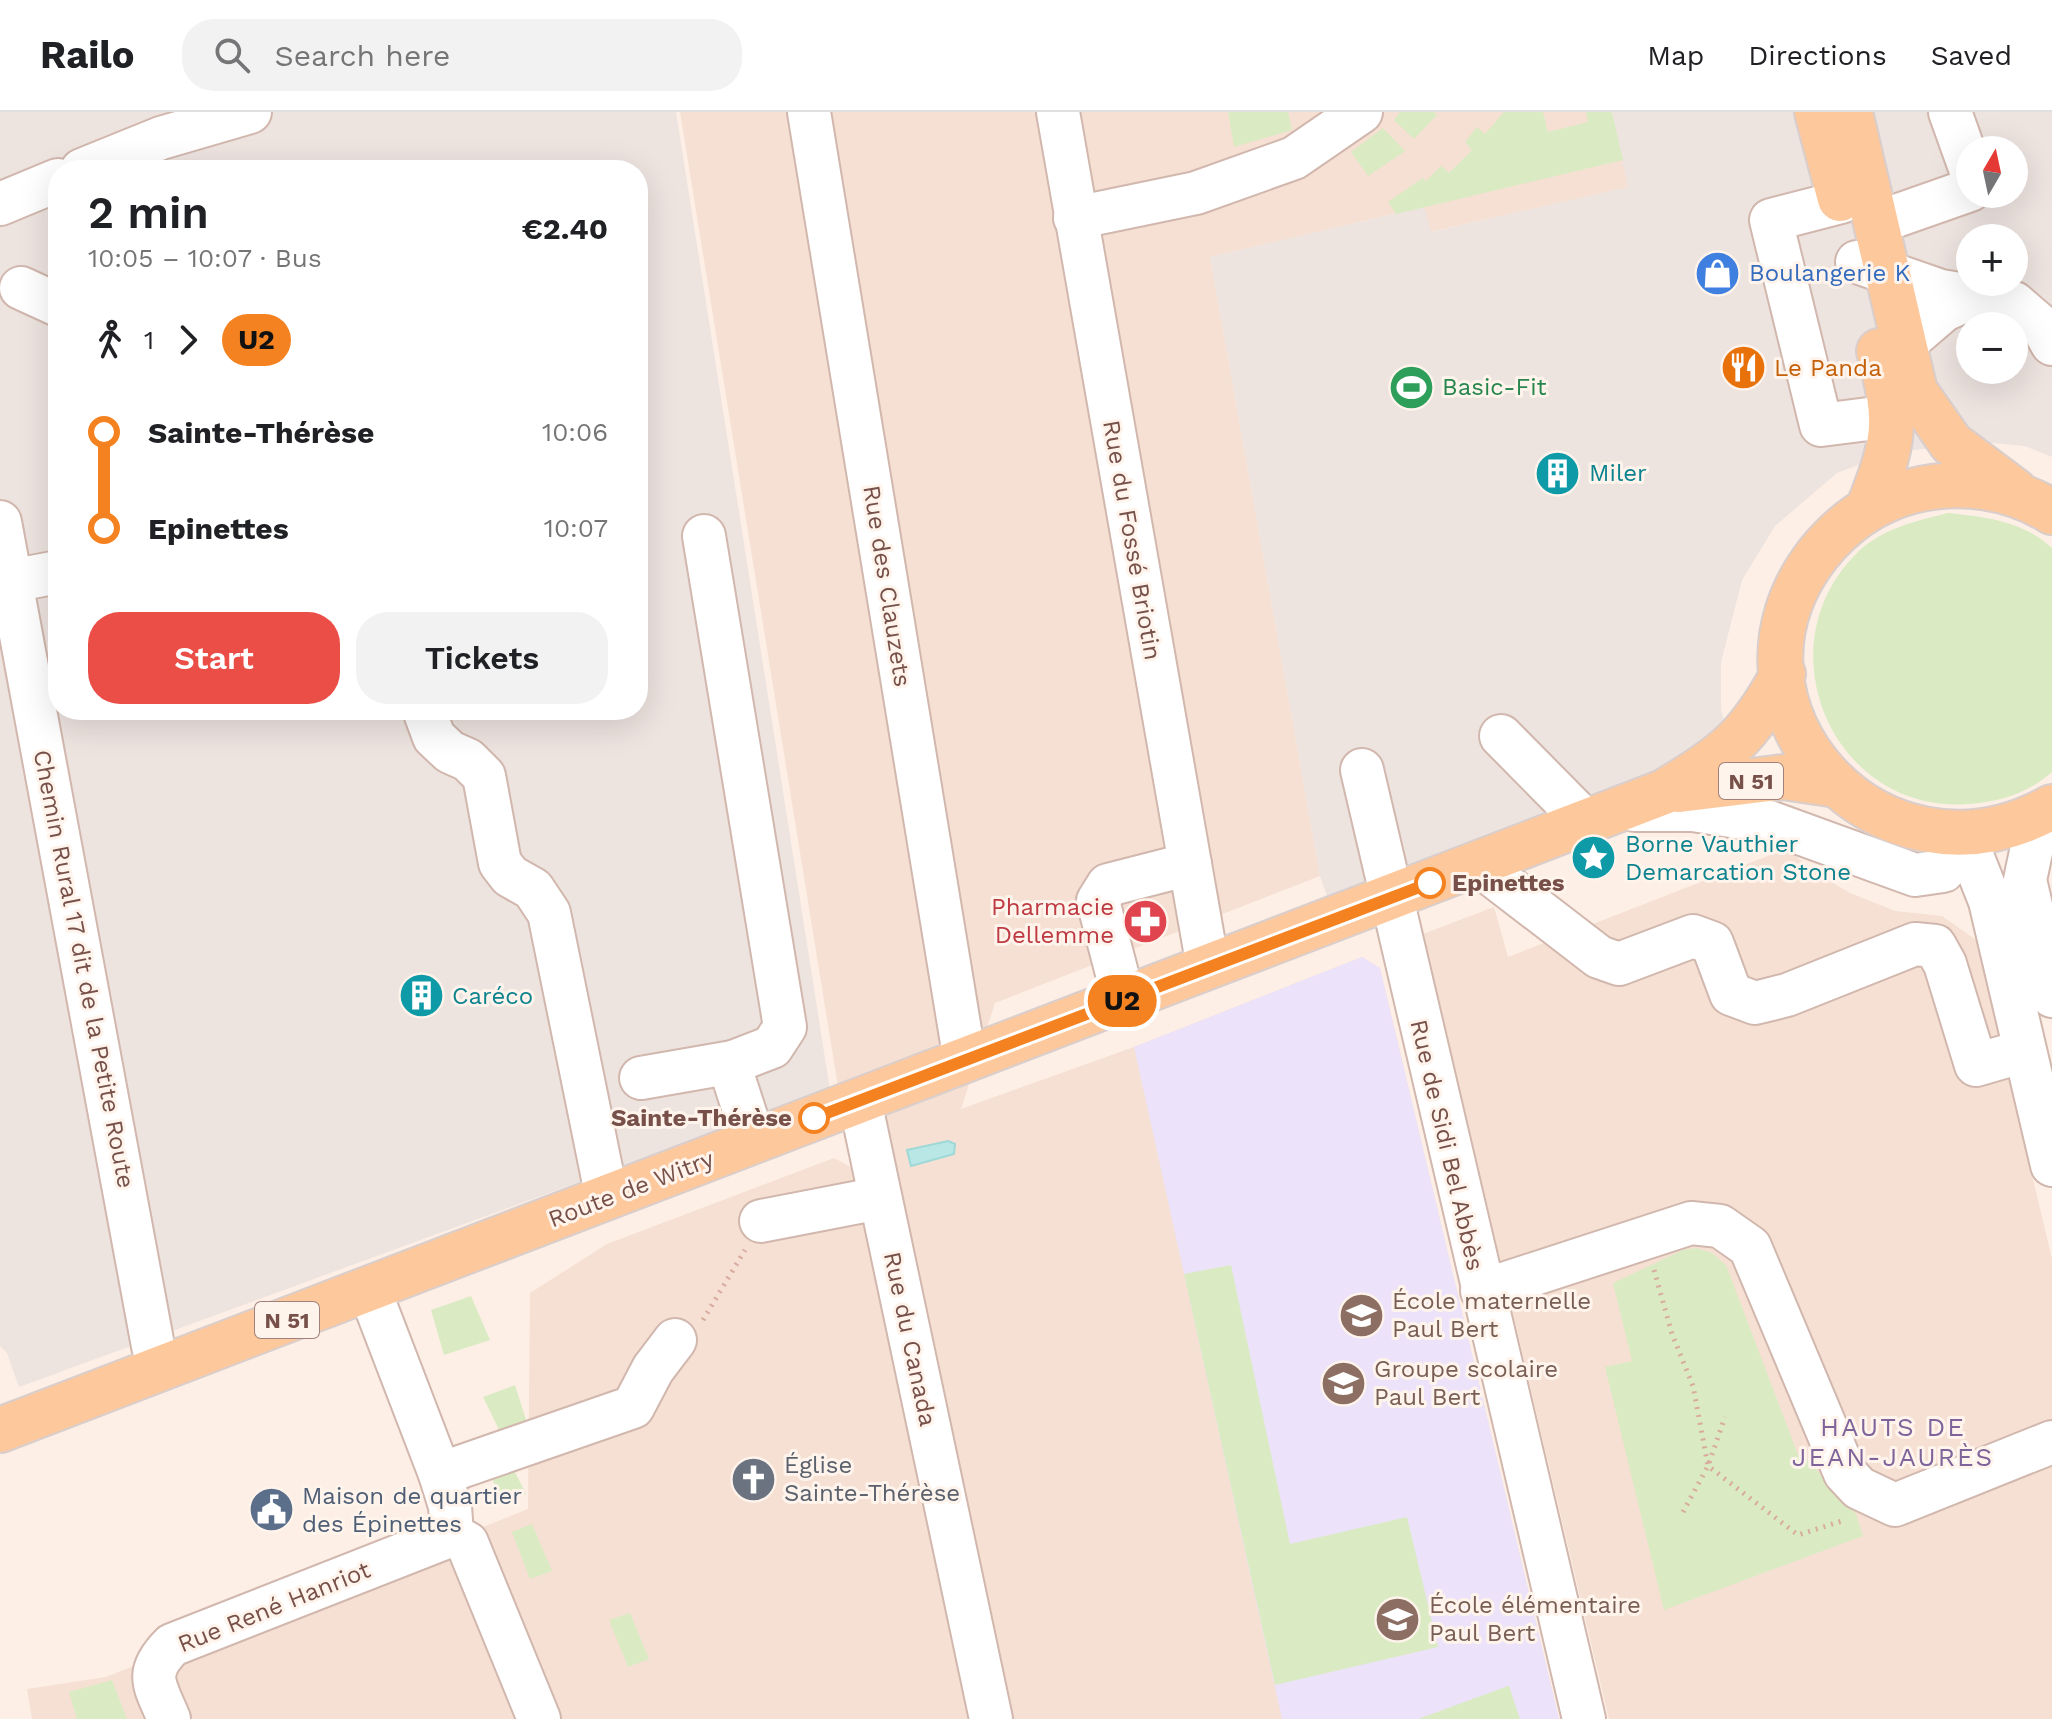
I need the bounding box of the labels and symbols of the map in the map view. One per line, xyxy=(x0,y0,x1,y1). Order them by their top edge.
north arrow xyxy=(1956,136,2028,208)
shop icon: Boulangerie K xyxy=(1694,249,1742,297)
place label: Boulangerie K xyxy=(1749,259,1910,287)
restaurant icon: Le Panda xyxy=(1719,344,1767,392)
place label: Le Panda xyxy=(1774,354,1882,382)
sports icon: Basic-Fit xyxy=(1387,363,1435,411)
place label: Basic-Fit xyxy=(1442,373,1547,401)
street label: Rue du Fossé Briotin xyxy=(1097,418,1167,662)
building icon: Miler xyxy=(1534,449,1582,497)
place label: Miler xyxy=(1589,459,1647,487)
street label: Rue des Clauzets xyxy=(857,483,917,689)
street label: Chemin Rural 17 dit de la Petite Route xyxy=(28,747,140,1191)
road number: N 51 xyxy=(1719,763,1783,799)
place label: Borne Vauthier Demarcation Stone xyxy=(1625,830,1851,886)
place icon: Borne Vauthier Demarcation Stone xyxy=(1570,834,1618,882)
marker: Epinettes xyxy=(1415,868,1445,898)
place label: Epinettes xyxy=(1452,869,1565,897)
place label: Pharmacie Dellemme xyxy=(991,893,1114,949)
pharmacy icon: Pharmacie Dellemme xyxy=(1121,897,1169,945)
building icon: Caréco xyxy=(397,972,445,1020)
line badge: U2 xyxy=(1086,975,1158,1027)
place label: Caréco xyxy=(452,982,533,1010)
street label: Rue de Sidi Bel Abbès xyxy=(1405,1017,1489,1273)
marker: Sainte-Thérèse xyxy=(799,1103,829,1133)
place label: Sainte-Thérèse xyxy=(611,1104,792,1132)
street label: Route de Witry xyxy=(544,1144,718,1233)
street label: Rue du Canada xyxy=(878,1249,942,1429)
place label: École maternelle Paul Bert xyxy=(1392,1287,1591,1343)
school or university icon: École maternelle Paul Bert xyxy=(1337,1291,1385,1339)
road number: N 51 xyxy=(255,1302,319,1338)
place label: Groupe scolaire Paul Bert xyxy=(1374,1355,1558,1411)
school or university icon: Groupe scolaire Paul Bert xyxy=(1319,1359,1367,1407)
district label: HAUTS DE JEAN-JAURÈS xyxy=(1792,1412,1994,1472)
place label: Église Sainte-Thérèse xyxy=(784,1451,960,1507)
church icon: Église Sainte-Thérèse xyxy=(729,1455,777,1503)
place label: Maison de quartier des Épinettes xyxy=(302,1482,522,1538)
public building icon: Maison de quartier des Épinettes xyxy=(247,1486,295,1534)
street label: Rue René Hanriot xyxy=(174,1556,374,1658)
place label: École élémentaire Paul Bert xyxy=(1429,1591,1641,1647)
school or university icon: École élémentaire Paul Bert xyxy=(1374,1595,1422,1643)

